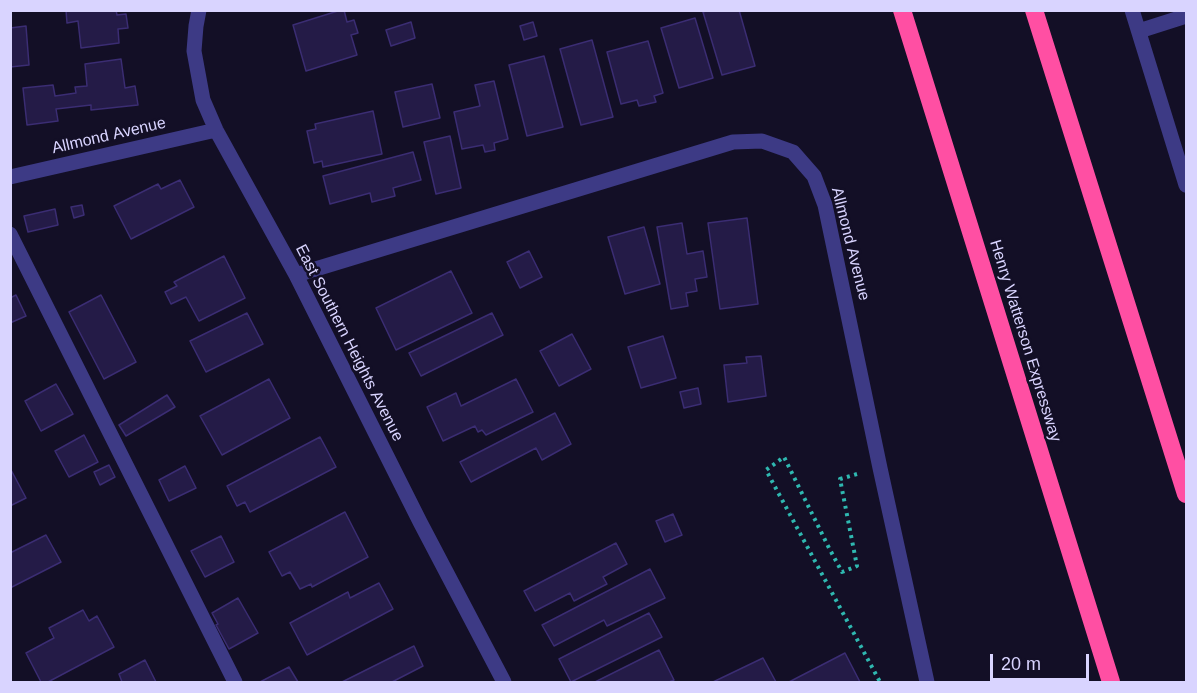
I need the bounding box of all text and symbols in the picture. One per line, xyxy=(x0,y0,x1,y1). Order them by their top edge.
street label: Allmond Avenue xyxy=(50,114,168,158)
street label: Allmond Avenue xyxy=(827,185,873,303)
street label: Henry Watterson Expressway xyxy=(985,238,1065,444)
street label: East Southern Heights Avenue xyxy=(291,241,407,445)
scale bar xyxy=(993,642,1092,680)
text: 20 m xyxy=(1001,654,1041,674)

